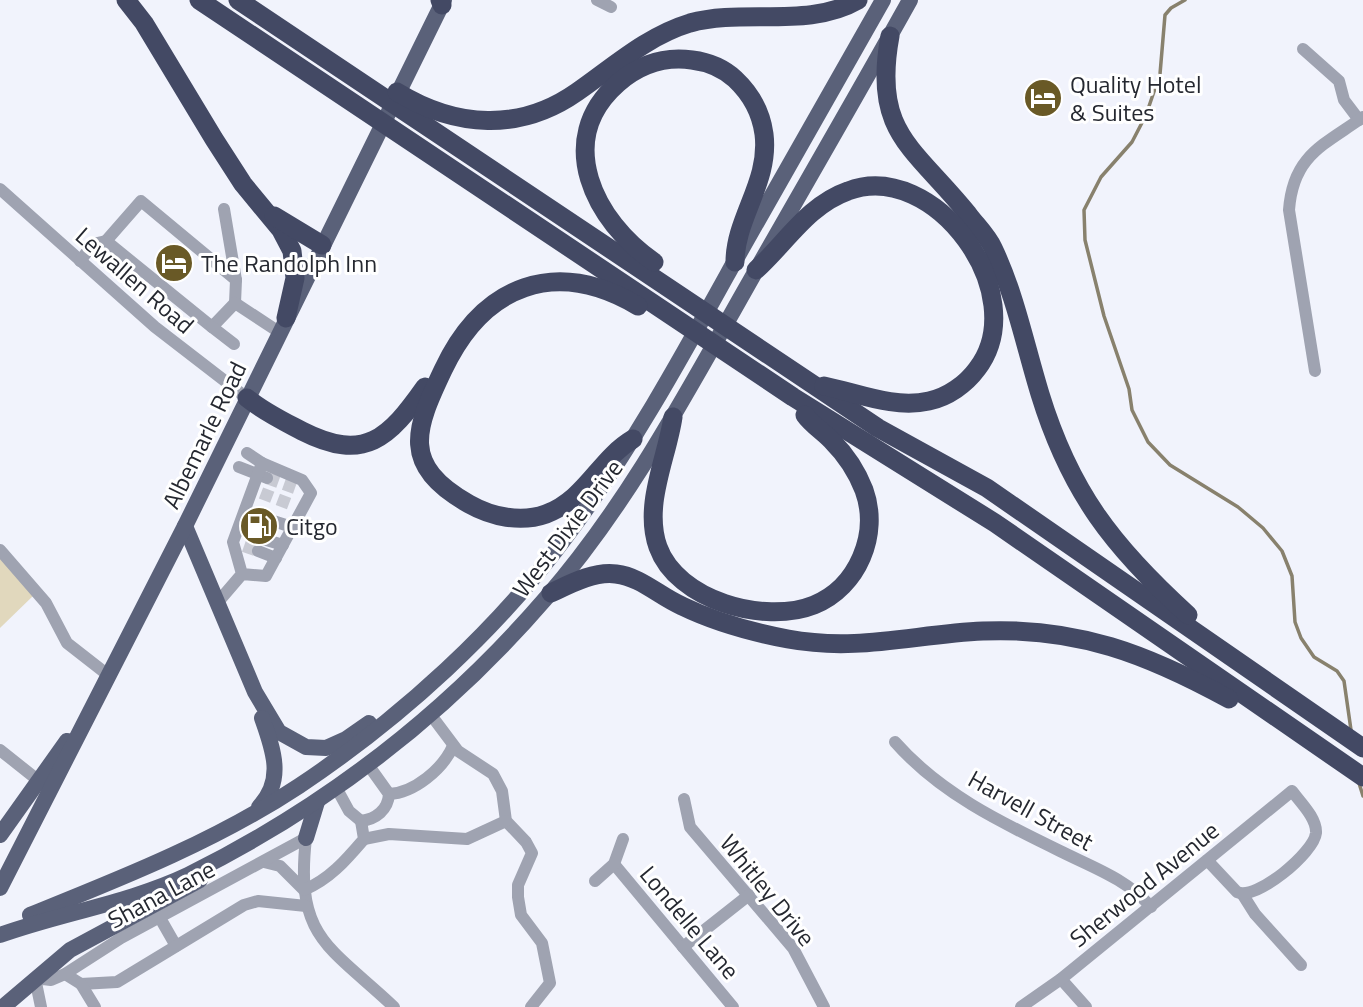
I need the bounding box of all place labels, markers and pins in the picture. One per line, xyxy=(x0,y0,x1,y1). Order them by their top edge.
place label: Quality Hotel & Suites xyxy=(1070,66,1201,130)
hotel icon: Quality Hotel & Suites xyxy=(1022,77,1064,119)
hotel icon: The Randolph Inn xyxy=(153,242,195,284)
place label: The Randolph Inn xyxy=(201,245,377,281)
fuel station icon: Citgo xyxy=(238,505,280,547)
place label: Citgo xyxy=(286,508,338,544)

